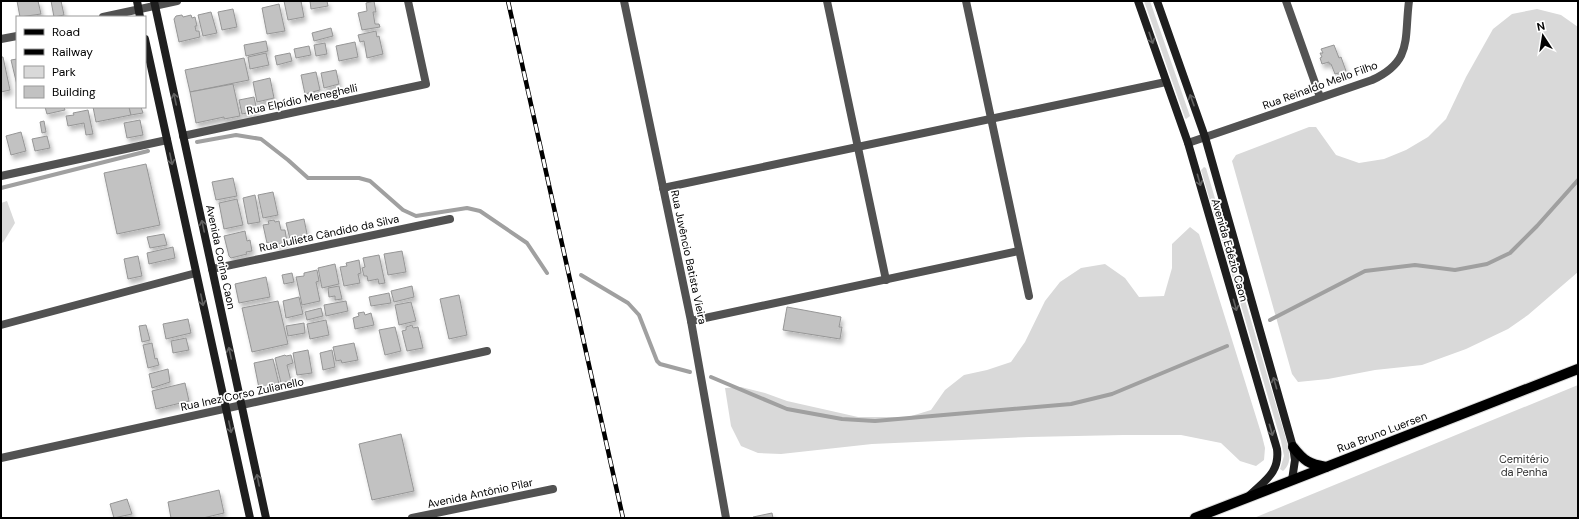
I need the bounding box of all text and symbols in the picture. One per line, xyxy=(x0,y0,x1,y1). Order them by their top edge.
legend xyxy=(16,16,146,108)
north arrow xyxy=(1523,16,1563,56)
text: N xyxy=(1536,19,1546,34)
text: Road xyxy=(52,24,80,40)
one-way arrow xyxy=(1147,31,1155,43)
text: Railway xyxy=(52,44,93,60)
street label: Rua Reinaldo Mello Filho xyxy=(1260,58,1380,112)
text: Park xyxy=(52,64,76,80)
street label: Rua Elpídio Meneghelli xyxy=(245,80,359,118)
text: Building xyxy=(52,84,96,100)
one-way arrow xyxy=(170,93,178,106)
one-way arrow xyxy=(1188,93,1195,106)
one-way arrow xyxy=(168,153,176,166)
one-way arrow xyxy=(1195,173,1203,186)
street label: Rua Juvêncio Batista Vieira xyxy=(668,189,710,325)
street label: Avenida Edézio Caon xyxy=(1209,197,1251,303)
street label: Avenida Corina Caon xyxy=(203,204,239,310)
street label: Rua Julieta Cândido da Silva xyxy=(258,211,400,255)
one-way arrow xyxy=(198,220,206,233)
one-way arrow xyxy=(198,293,206,306)
one-way arrow xyxy=(1232,298,1239,311)
one-way arrow xyxy=(226,347,234,360)
street label: Rua Inez Corso Zulianello xyxy=(179,374,305,414)
one-way arrow xyxy=(1271,376,1278,389)
street label: Rua Bruno Luersen xyxy=(1335,408,1429,456)
one-way arrow xyxy=(226,420,234,433)
one-way arrow xyxy=(1268,423,1275,436)
park label: Cemitério da Penha xyxy=(1499,452,1549,479)
one-way arrow xyxy=(254,474,262,487)
street label: Avenida Antônio Pilar xyxy=(426,475,534,511)

